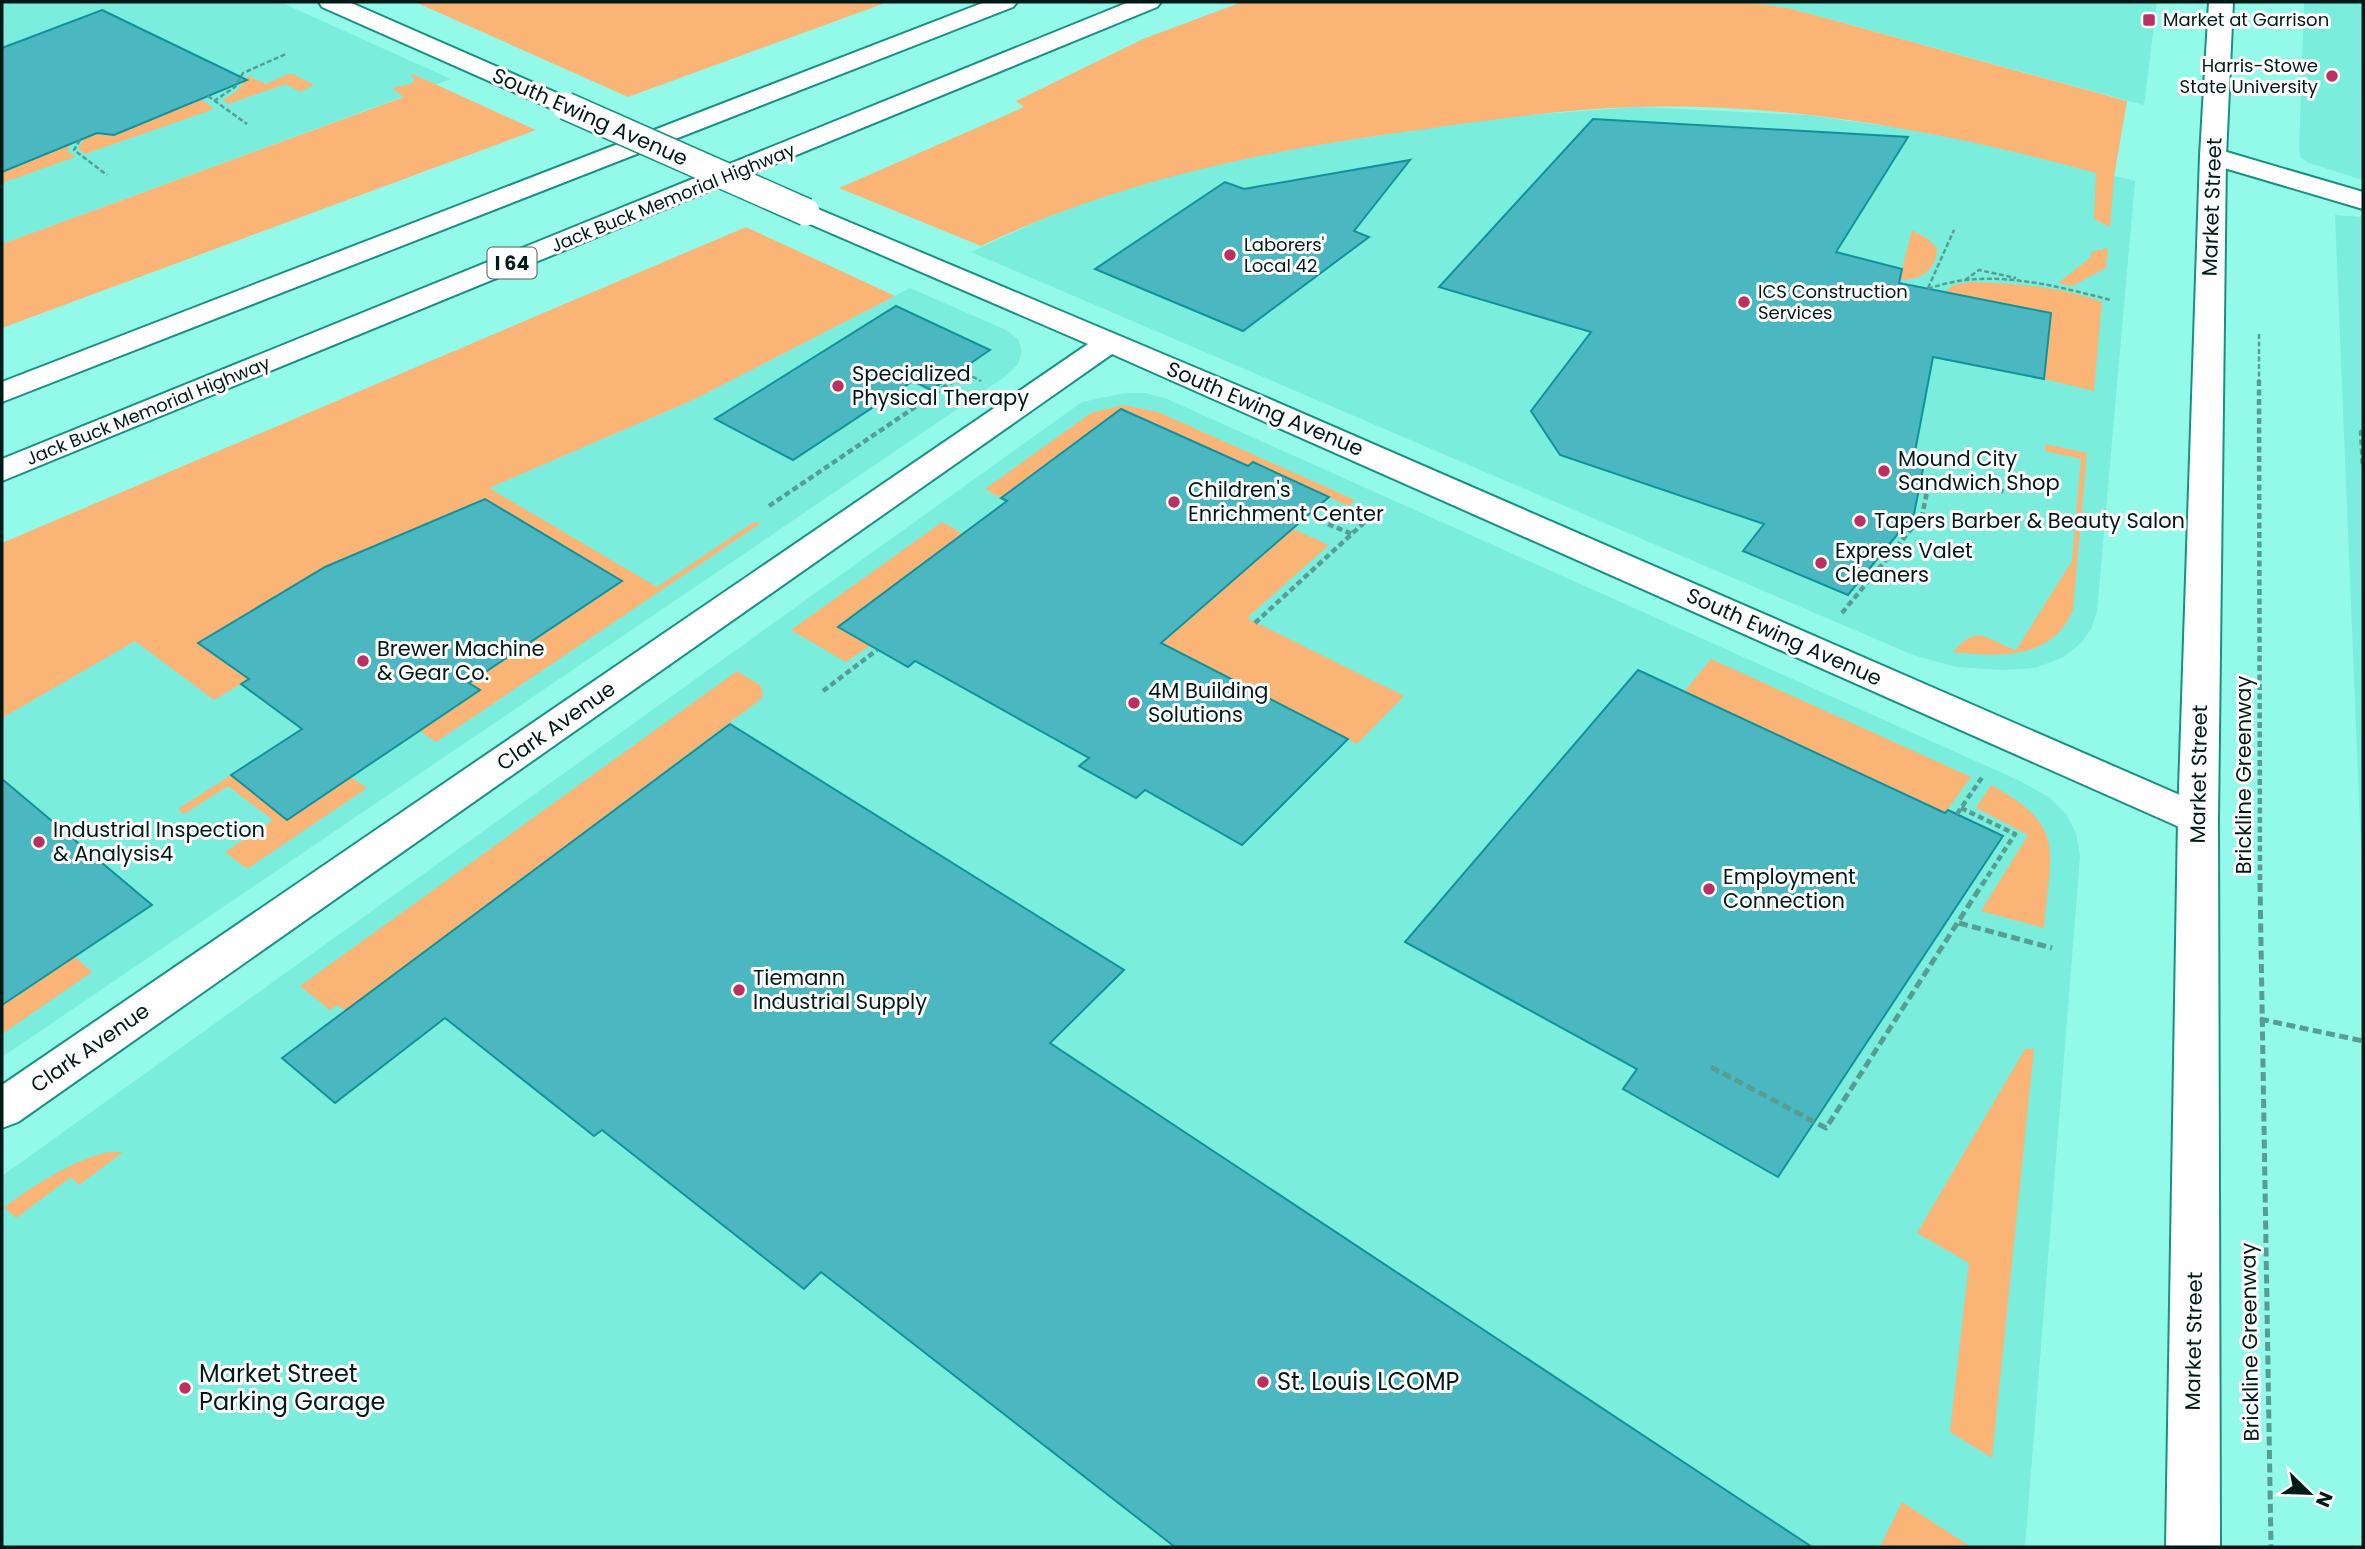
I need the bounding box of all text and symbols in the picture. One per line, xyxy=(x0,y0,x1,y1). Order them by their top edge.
place label: Market at Garrison xyxy=(2163,7,2329,32)
marker: Market at Garrison xyxy=(2141,12,2157,28)
place label: Harris-Stowe State University xyxy=(2180,53,2318,99)
street label: South Ewing Avenue xyxy=(488,60,693,173)
marker: Harris-Stowe State University xyxy=(2324,68,2340,84)
street label: Jack Buck Memorial Highway xyxy=(547,137,799,258)
street label: Market Street xyxy=(2195,137,2228,277)
place label: Laborers' Local 42 xyxy=(1244,232,1325,278)
road number: I 64 xyxy=(488,247,536,278)
marker: Laborers' Local 42 xyxy=(1222,247,1238,263)
place label: ICS Construction Services xyxy=(1758,279,1908,325)
marker: ICS Construction Services xyxy=(1736,294,1752,310)
street label: Jack Buck Memorial Highway xyxy=(22,350,274,471)
street label: South Ewing Avenue xyxy=(1162,354,1368,463)
place label: Specialized Physical Therapy xyxy=(852,359,1029,412)
marker: Specialized Physical Therapy xyxy=(830,378,846,394)
place label: Mound City Sandwich Shop xyxy=(1898,444,2060,497)
marker: Mound City Sandwich Shop xyxy=(1876,463,1892,479)
place label: Children's Enrichment Center xyxy=(1188,475,1384,528)
marker: Children's Enrichment Center xyxy=(1166,494,1182,510)
place label: Tapers Barber & Beauty Salon xyxy=(1874,506,2185,535)
marker: Tapers Barber & Beauty Salon xyxy=(1852,513,1868,529)
place label: Express Valet Cleaners xyxy=(1835,536,1973,589)
marker: Express Valet Cleaners xyxy=(1813,555,1829,571)
street label: South Ewing Avenue xyxy=(1682,580,1887,693)
place label: Brewer Machine & Gear Co. xyxy=(377,634,545,687)
marker: Brewer Machine & Gear Co. xyxy=(355,653,371,669)
street label: Clark Avenue xyxy=(491,674,621,777)
street label: Brickline Greenway xyxy=(2229,675,2258,874)
place label: 4M Building Solutions xyxy=(1148,676,1269,729)
marker: 4M Building Solutions xyxy=(1126,695,1142,711)
street label: Market Street xyxy=(2183,704,2214,844)
place label: Industrial Inspection & Analysis4 xyxy=(53,815,265,868)
marker: Industrial Inspection & Analysis4 xyxy=(31,834,47,850)
place label: Employment Connection xyxy=(1723,862,1856,915)
marker: Employment Connection xyxy=(1701,881,1717,897)
place label: Tiemann Industrial Supply xyxy=(753,963,927,1016)
marker: Tiemann Industrial Supply xyxy=(731,982,747,998)
street label: Clark Avenue xyxy=(25,996,155,1099)
street label: Brickline Greenway xyxy=(2233,1242,2266,1442)
street label: Market Street xyxy=(2178,1271,2209,1411)
place label: Market Street Parking Garage xyxy=(199,1357,386,1418)
place label: St. Louis LCOMP xyxy=(1277,1365,1460,1398)
marker: St. Louis LCOMP xyxy=(1255,1374,1271,1390)
marker: Market Street Parking Garage xyxy=(177,1380,193,1396)
north arrow xyxy=(2274,1458,2344,1528)
text: N xyxy=(2309,1488,2339,1511)

